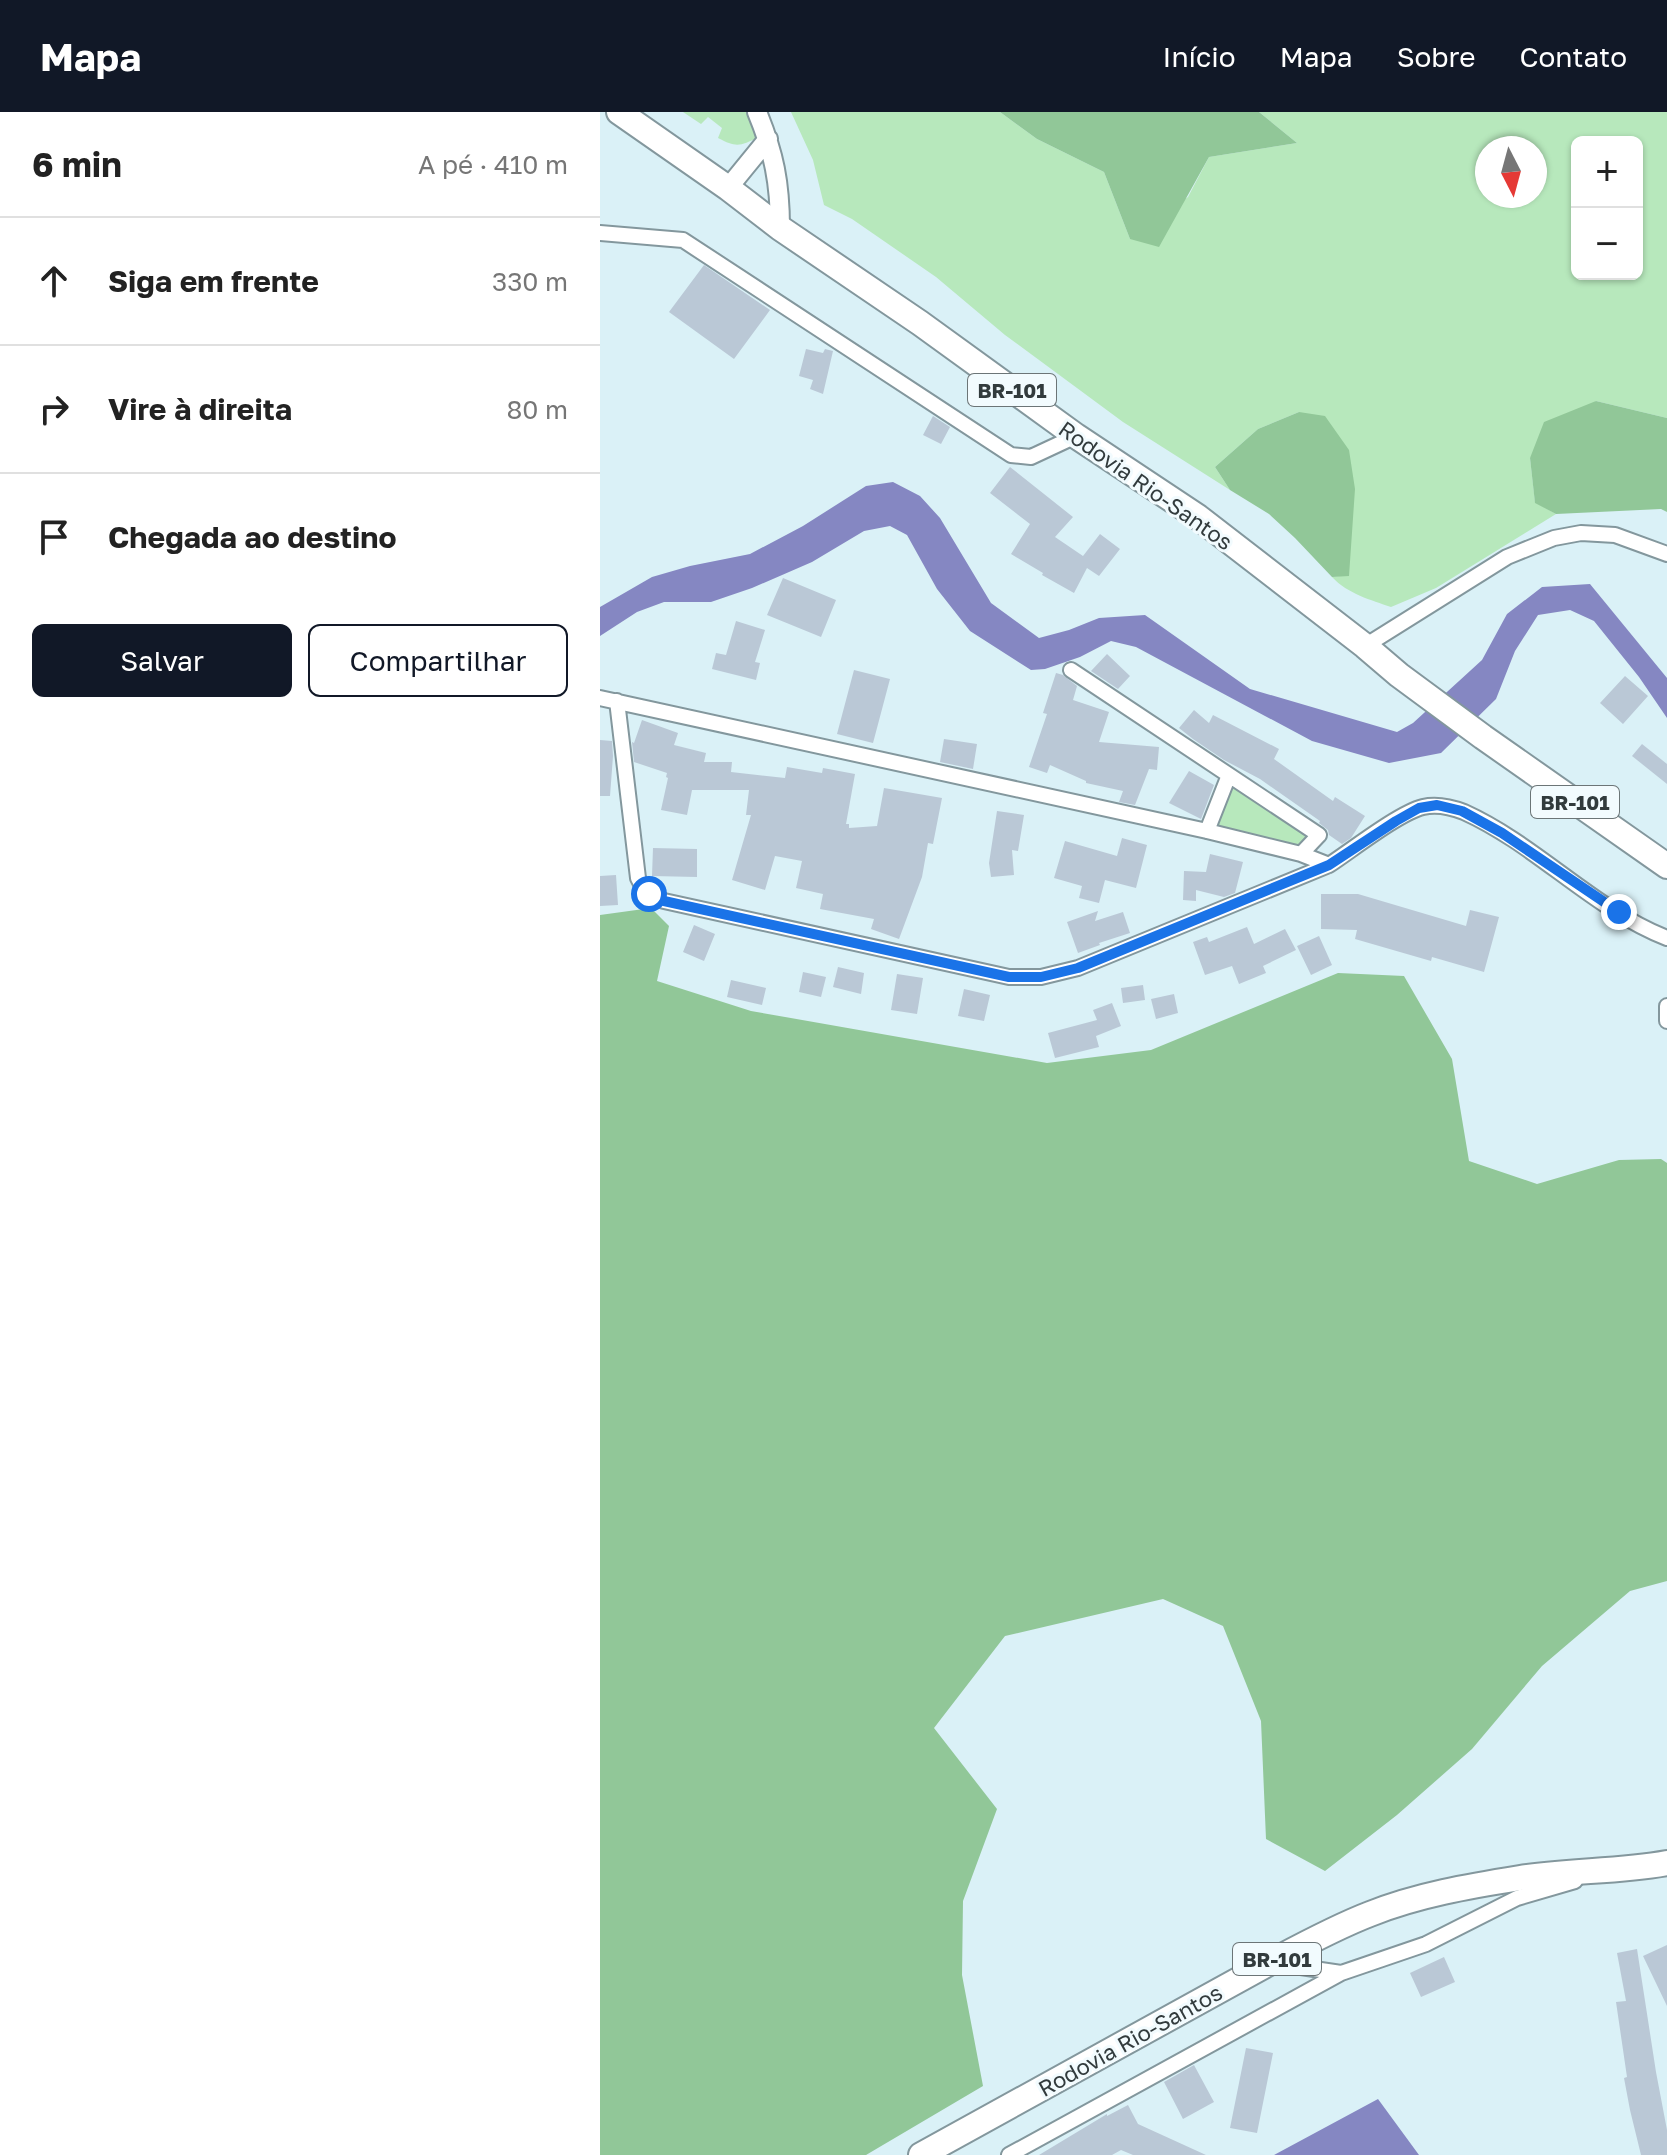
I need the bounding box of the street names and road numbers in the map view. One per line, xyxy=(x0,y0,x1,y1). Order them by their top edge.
road number: BR-101 xyxy=(968,374,1056,406)
street label: Rodovia Rio-Santos xyxy=(1054,415,1238,555)
road number: BR-101 xyxy=(1531,786,1619,818)
road number: BR-101 xyxy=(1233,1943,1321,1975)
street label: Rodovia Rio-Santos xyxy=(1033,1978,1227,2102)

